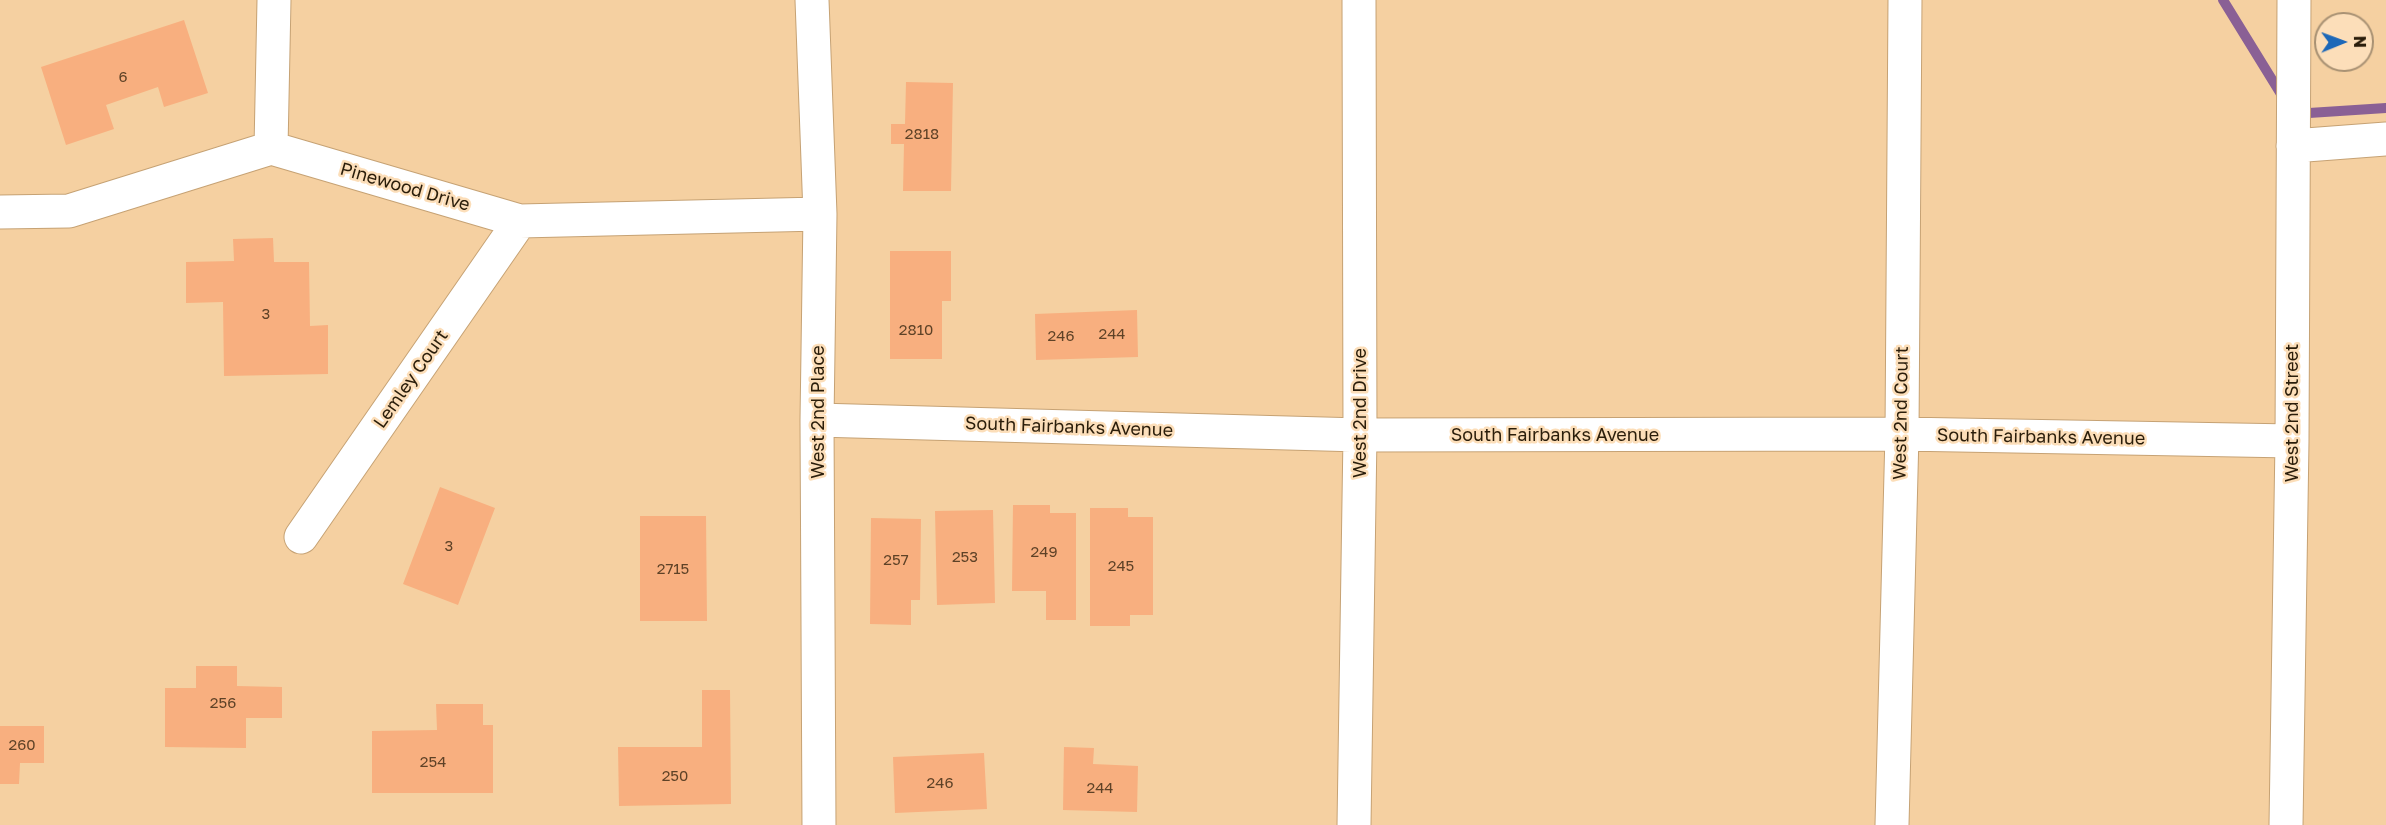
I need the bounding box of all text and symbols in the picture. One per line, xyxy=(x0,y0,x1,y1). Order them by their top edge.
north arrow xyxy=(2314,12,2374,72)
text: N xyxy=(2350,35,2370,48)
house number: 6 xyxy=(118,68,128,86)
house number: 2818 xyxy=(905,125,939,143)
street label: Pinewood Drive xyxy=(338,158,472,216)
house number: 3 xyxy=(262,305,270,323)
house number: 2810 xyxy=(899,321,933,339)
house number: 244 xyxy=(1099,325,1125,343)
street label: Lemley Court xyxy=(369,326,453,432)
house number: 246 xyxy=(1048,327,1074,345)
street label: West 2nd Street xyxy=(2281,344,2303,482)
street label: West 2nd Place xyxy=(807,345,829,479)
street label: West 2nd Court xyxy=(1889,346,1913,480)
street label: West 2nd Drive xyxy=(1349,348,1371,478)
street label: South Fairbanks Avenue xyxy=(964,413,1174,441)
street label: South Fairbanks Avenue xyxy=(1451,424,1659,446)
street label: South Fairbanks Avenue xyxy=(1937,424,2145,450)
house number: 3 xyxy=(445,537,453,555)
house number: 249 xyxy=(1031,543,1057,561)
house number: 253 xyxy=(952,548,978,566)
house number: 257 xyxy=(883,551,909,569)
house number: 245 xyxy=(1108,557,1134,575)
house number: 2715 xyxy=(657,560,689,578)
house number: 256 xyxy=(210,694,236,712)
house number: 260 xyxy=(8,736,36,754)
house number: 254 xyxy=(420,753,446,771)
house number: 250 xyxy=(662,767,688,785)
house number: 246 xyxy=(927,774,953,792)
house number: 244 xyxy=(1087,779,1113,797)

